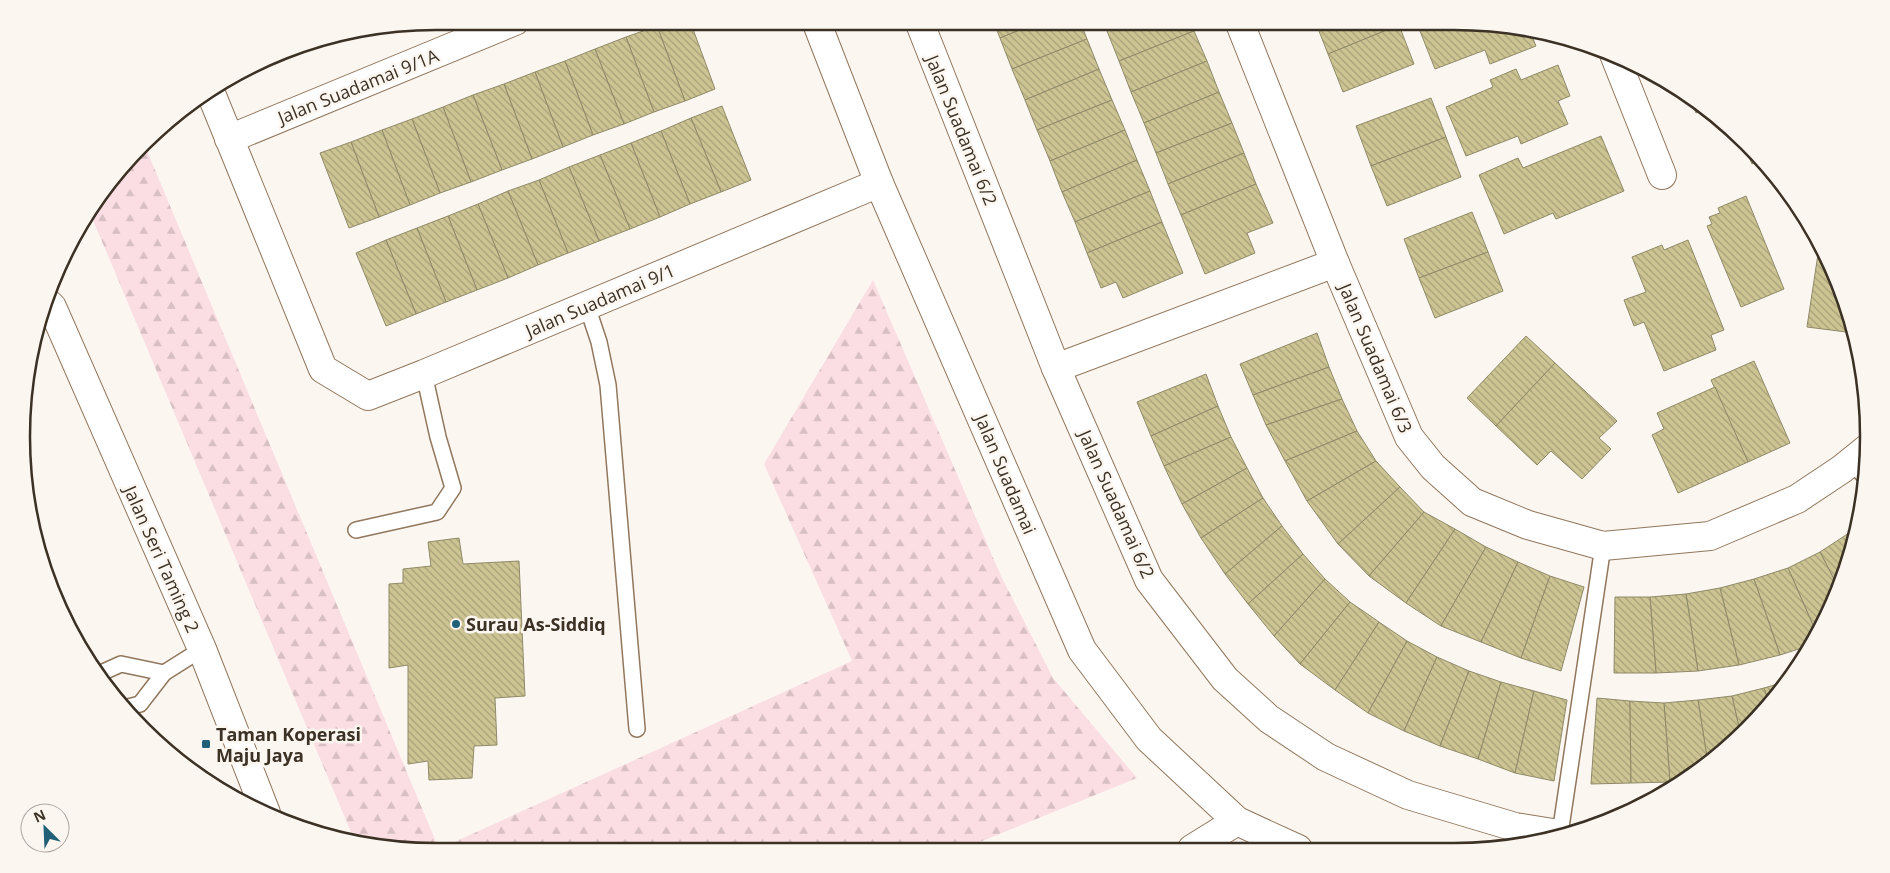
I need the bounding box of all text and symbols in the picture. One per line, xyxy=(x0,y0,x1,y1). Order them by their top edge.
street label: Jalan Suadamai 9/1A xyxy=(272,43,443,130)
street label: Jalan Suadamai 6/2 xyxy=(920,49,1003,209)
street label: Jalan Suadamai 9/1 xyxy=(520,258,678,343)
street label: Jalan Suadamai 6/3 xyxy=(1333,278,1418,436)
street label: Jalan Suadamai xyxy=(969,408,1042,538)
street label: Jalan Suadamai 6/2 xyxy=(1073,424,1161,582)
street label: Jalan Seri Taming 2 xyxy=(118,480,205,636)
place label: Surau As-Siddiq xyxy=(466,612,606,636)
marker: Surau As-Siddiq xyxy=(450,618,462,630)
place label: Taman Koperasi Maju Jaya xyxy=(216,722,361,767)
marker: Taman Koperasi Maju Jaya xyxy=(200,738,212,750)
north arrow xyxy=(20,803,70,853)
text: N xyxy=(30,805,49,827)

